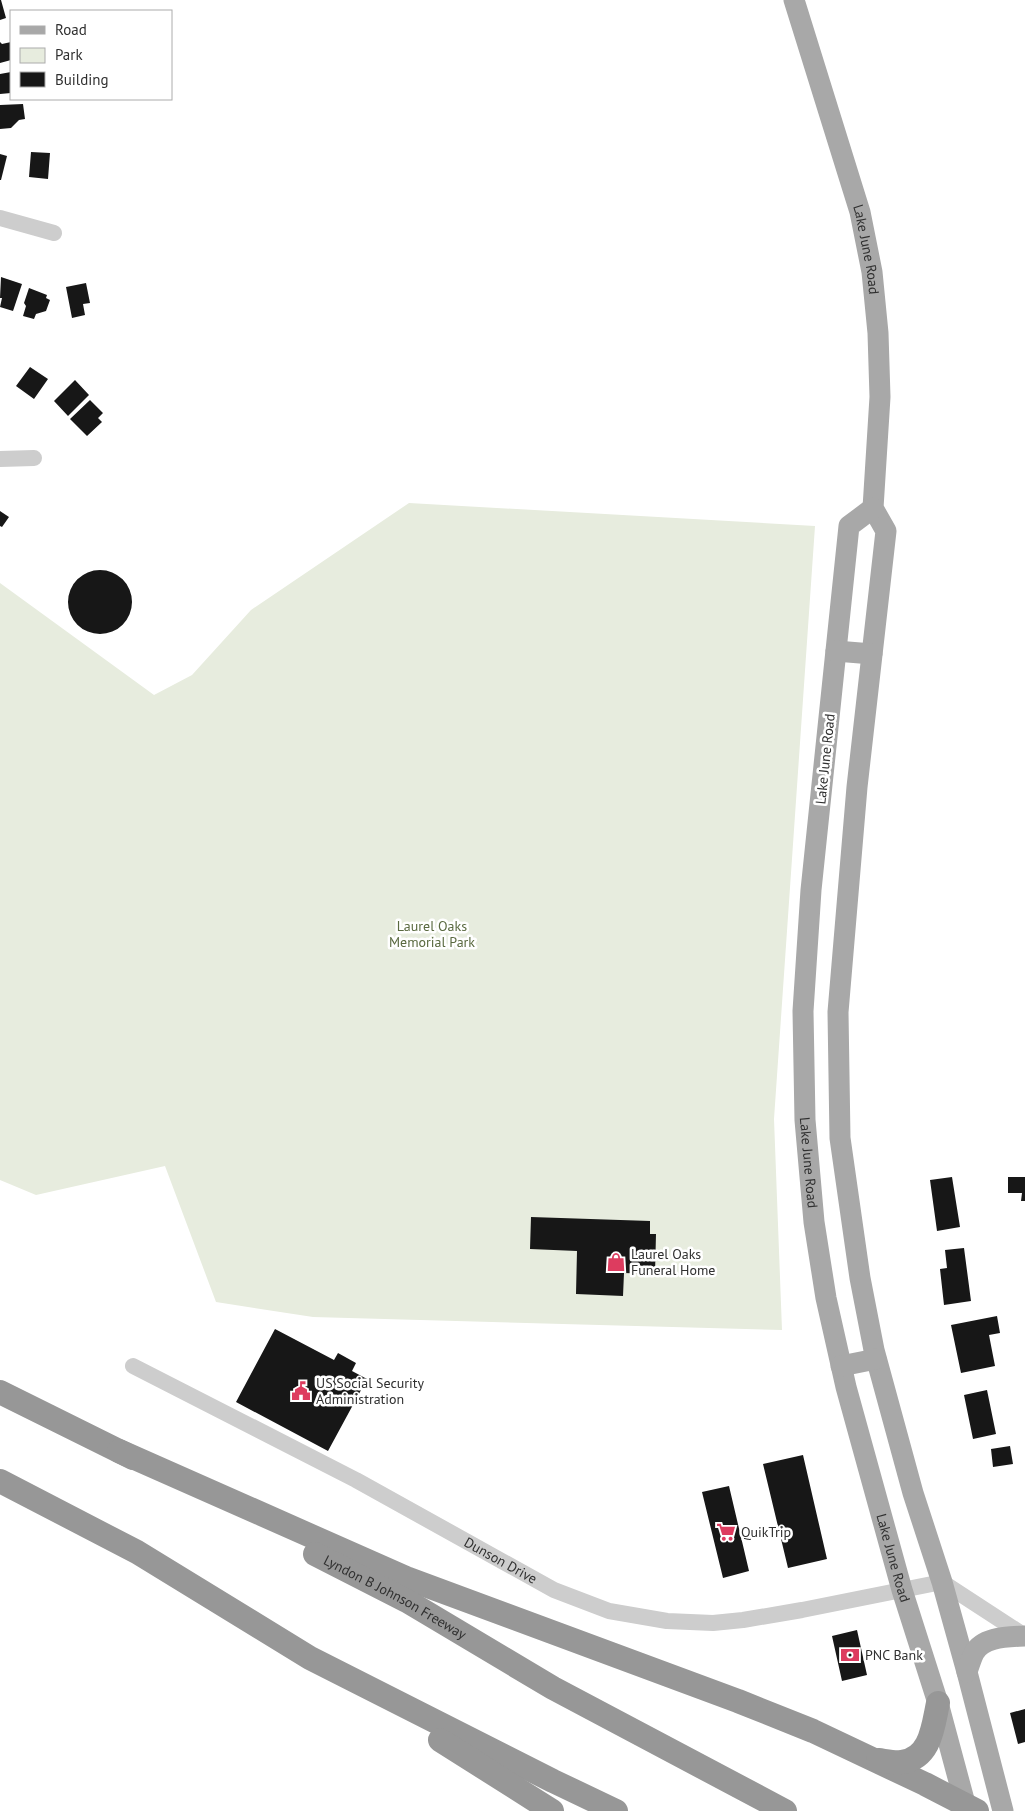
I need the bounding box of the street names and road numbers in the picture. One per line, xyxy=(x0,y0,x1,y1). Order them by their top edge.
street label: Lake June Road xyxy=(849,202,883,295)
street label: Lake June Road xyxy=(811,713,839,805)
street label: Lake June Road xyxy=(796,1116,822,1209)
street label: Lake June Road xyxy=(872,1511,914,1604)
street label: Dunson Drive xyxy=(461,1533,540,1588)
street label: Lyndon B Johnson Freeway xyxy=(321,1551,470,1644)

